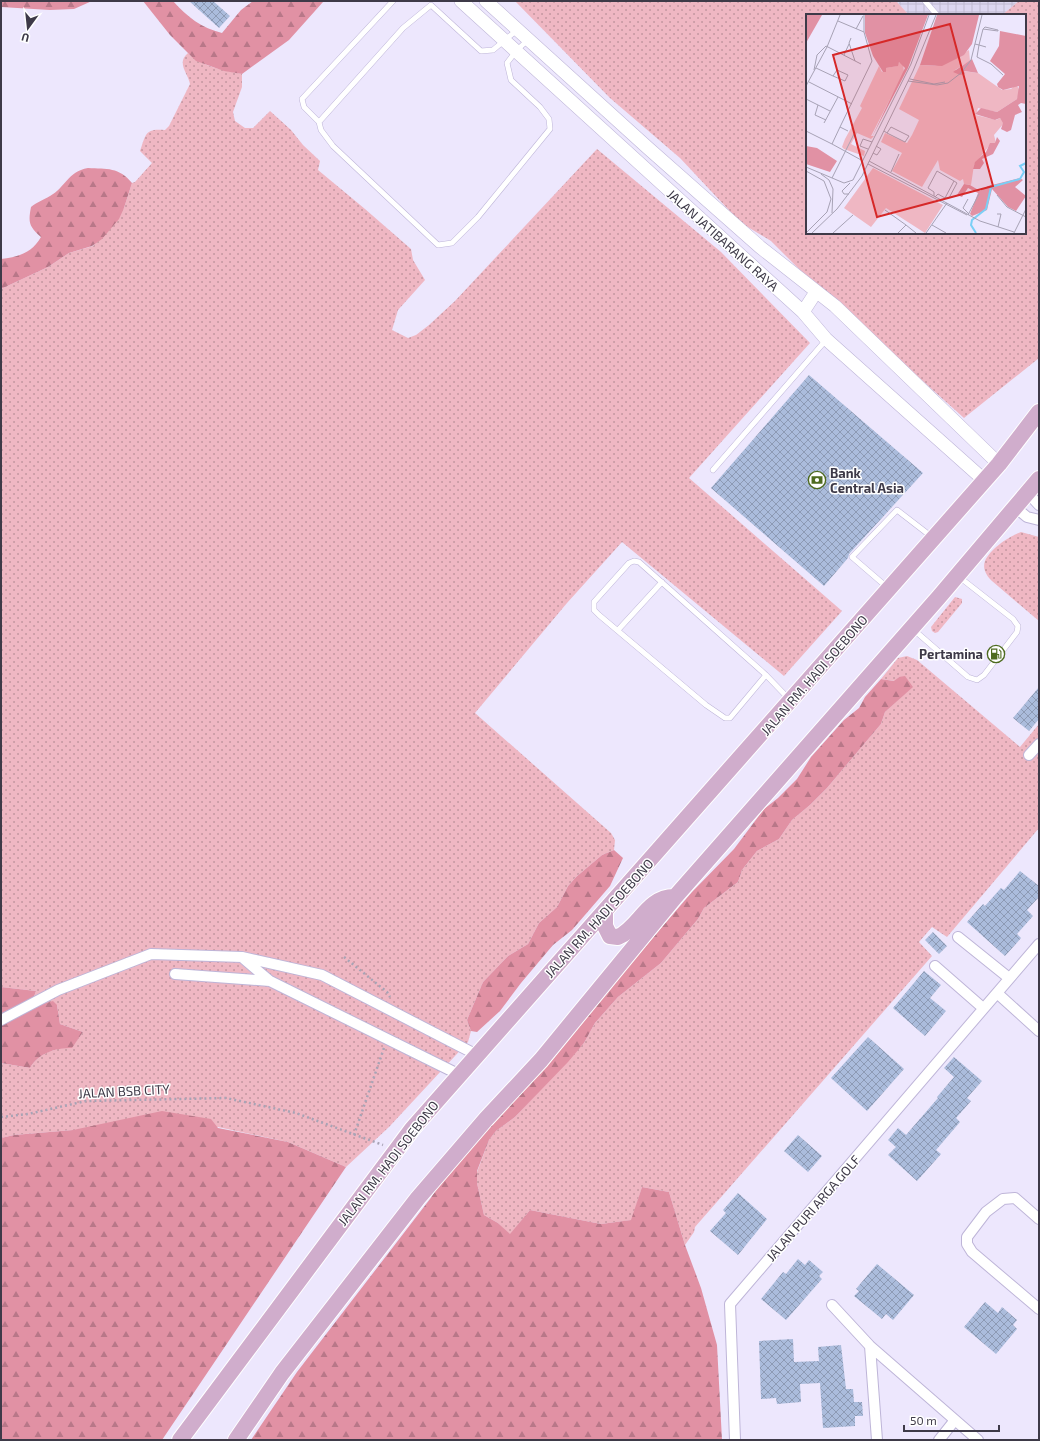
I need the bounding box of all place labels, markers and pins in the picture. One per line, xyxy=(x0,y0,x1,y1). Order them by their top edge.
place label: Bank Central Asia xyxy=(830,465,904,496)
bank icon: Bank Central Asia xyxy=(807,470,827,490)
fuel station icon: Pertamina xyxy=(986,644,1006,664)
place label: Pertamina xyxy=(919,646,983,662)

